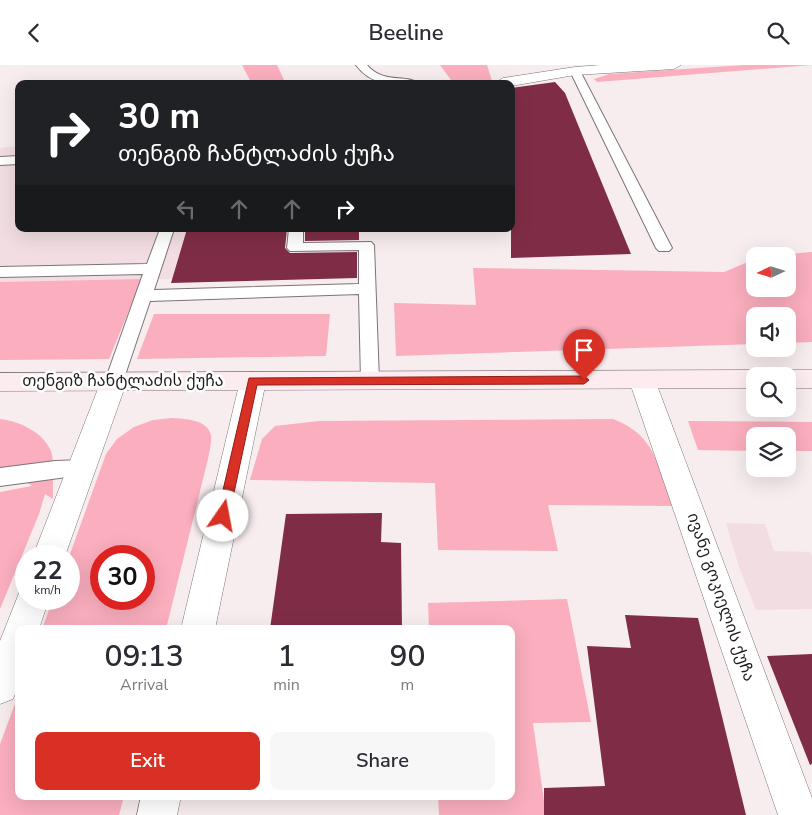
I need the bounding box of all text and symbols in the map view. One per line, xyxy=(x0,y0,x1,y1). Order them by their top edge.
text: Beeline xyxy=(368,18,444,48)
icon: back xyxy=(20,19,48,47)
icon: search xyxy=(764,19,792,47)
text: 30 m xyxy=(118,93,200,140)
icon: right xyxy=(35,100,100,165)
text: თენგიზ ჩანტლაძის ქუჩა xyxy=(118,139,395,169)
icon: left xyxy=(172,195,200,223)
icon: ahead xyxy=(225,195,253,223)
icon: ahead xyxy=(278,195,306,223)
icon: right xyxy=(331,195,359,223)
north arrow xyxy=(746,247,796,297)
map controls xyxy=(746,247,796,477)
button: sound xyxy=(746,307,796,357)
pin xyxy=(563,329,605,380)
icon: arrive xyxy=(570,336,598,364)
button: search xyxy=(746,367,796,417)
street label: თენგიზ ჩანტლაძის ქუჩა xyxy=(22,370,224,392)
button: layers xyxy=(746,427,796,477)
position arrow xyxy=(196,489,248,541)
street label: ივანე გოკიელის ქუჩა xyxy=(682,510,760,684)
speed limit sign: 30 xyxy=(90,545,155,610)
text: 22 xyxy=(32,554,63,588)
text: km/h xyxy=(34,582,61,598)
text: 09:13 xyxy=(105,636,184,677)
text: 1 xyxy=(278,636,296,677)
text: 90 xyxy=(389,636,425,677)
text: Arrival xyxy=(120,674,168,696)
text: min xyxy=(273,674,300,696)
text: m xyxy=(401,674,414,696)
button: Exit xyxy=(35,732,260,790)
button: Share xyxy=(270,732,495,790)

